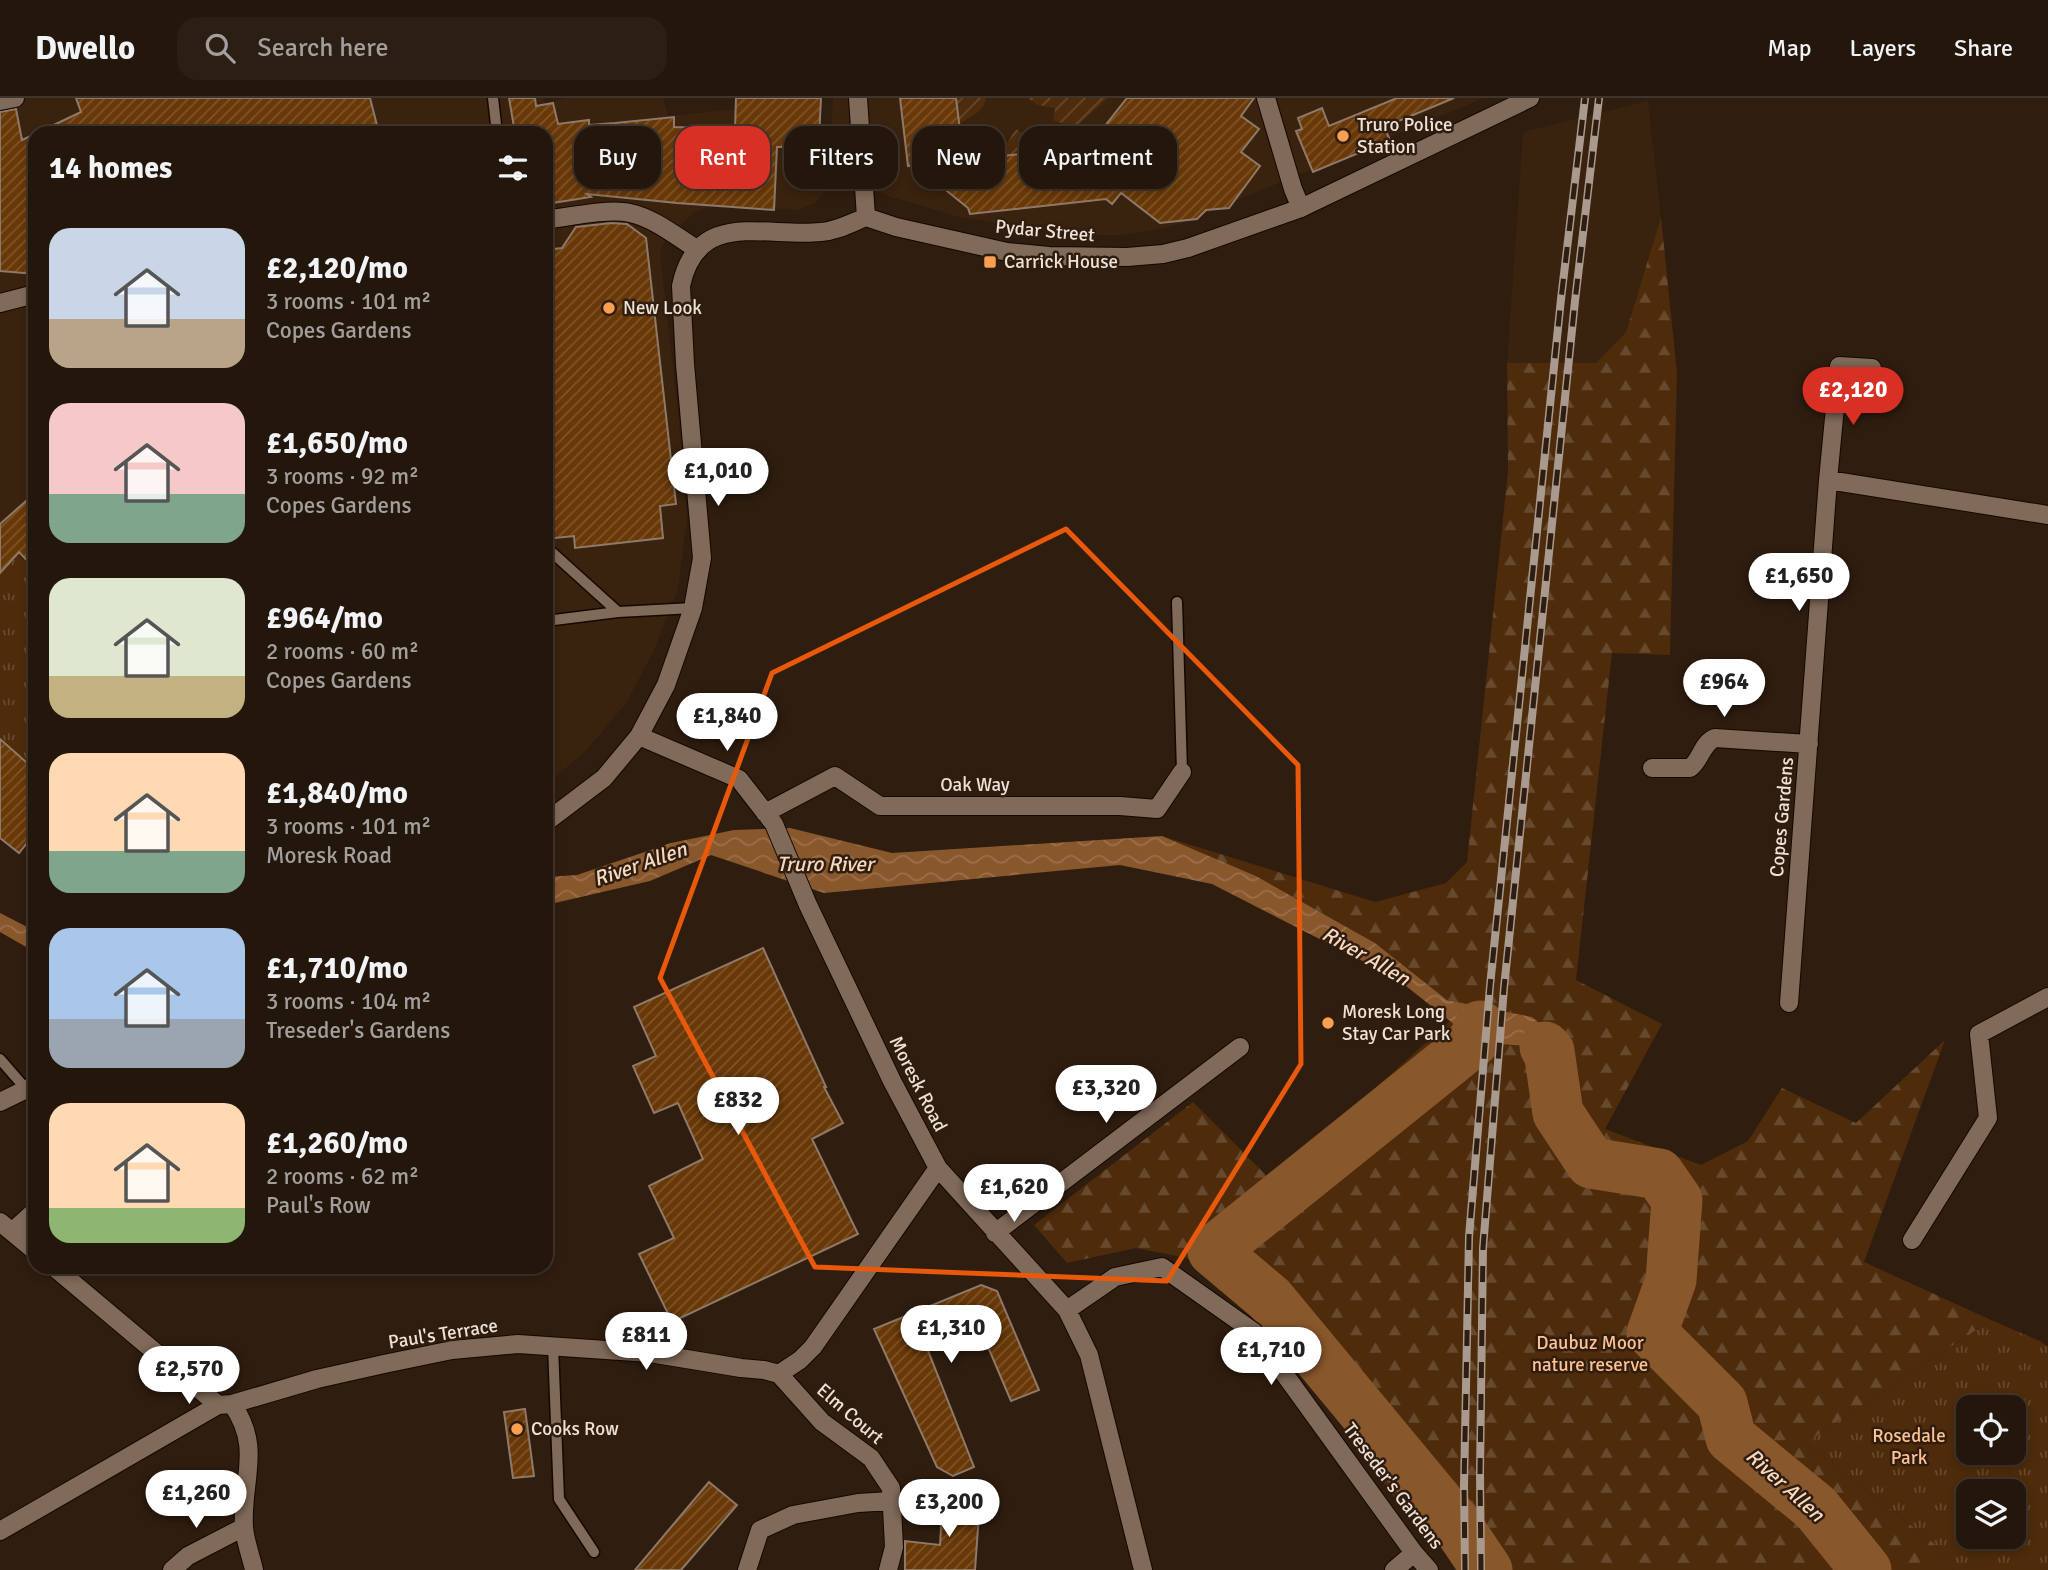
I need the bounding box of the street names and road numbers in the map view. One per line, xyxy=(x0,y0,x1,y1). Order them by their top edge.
street label: Pydar Street xyxy=(994,215,1096,247)
street label: Copes Gardens xyxy=(1765,756,1799,878)
street label: Oak Way xyxy=(940,773,1010,797)
street label: Moresk Road xyxy=(884,1032,952,1136)
street label: Paul's Terrace xyxy=(386,1313,500,1355)
street label: Elm Court xyxy=(811,1378,889,1450)
street label: Treseder's Gardens xyxy=(1338,1418,1448,1554)

